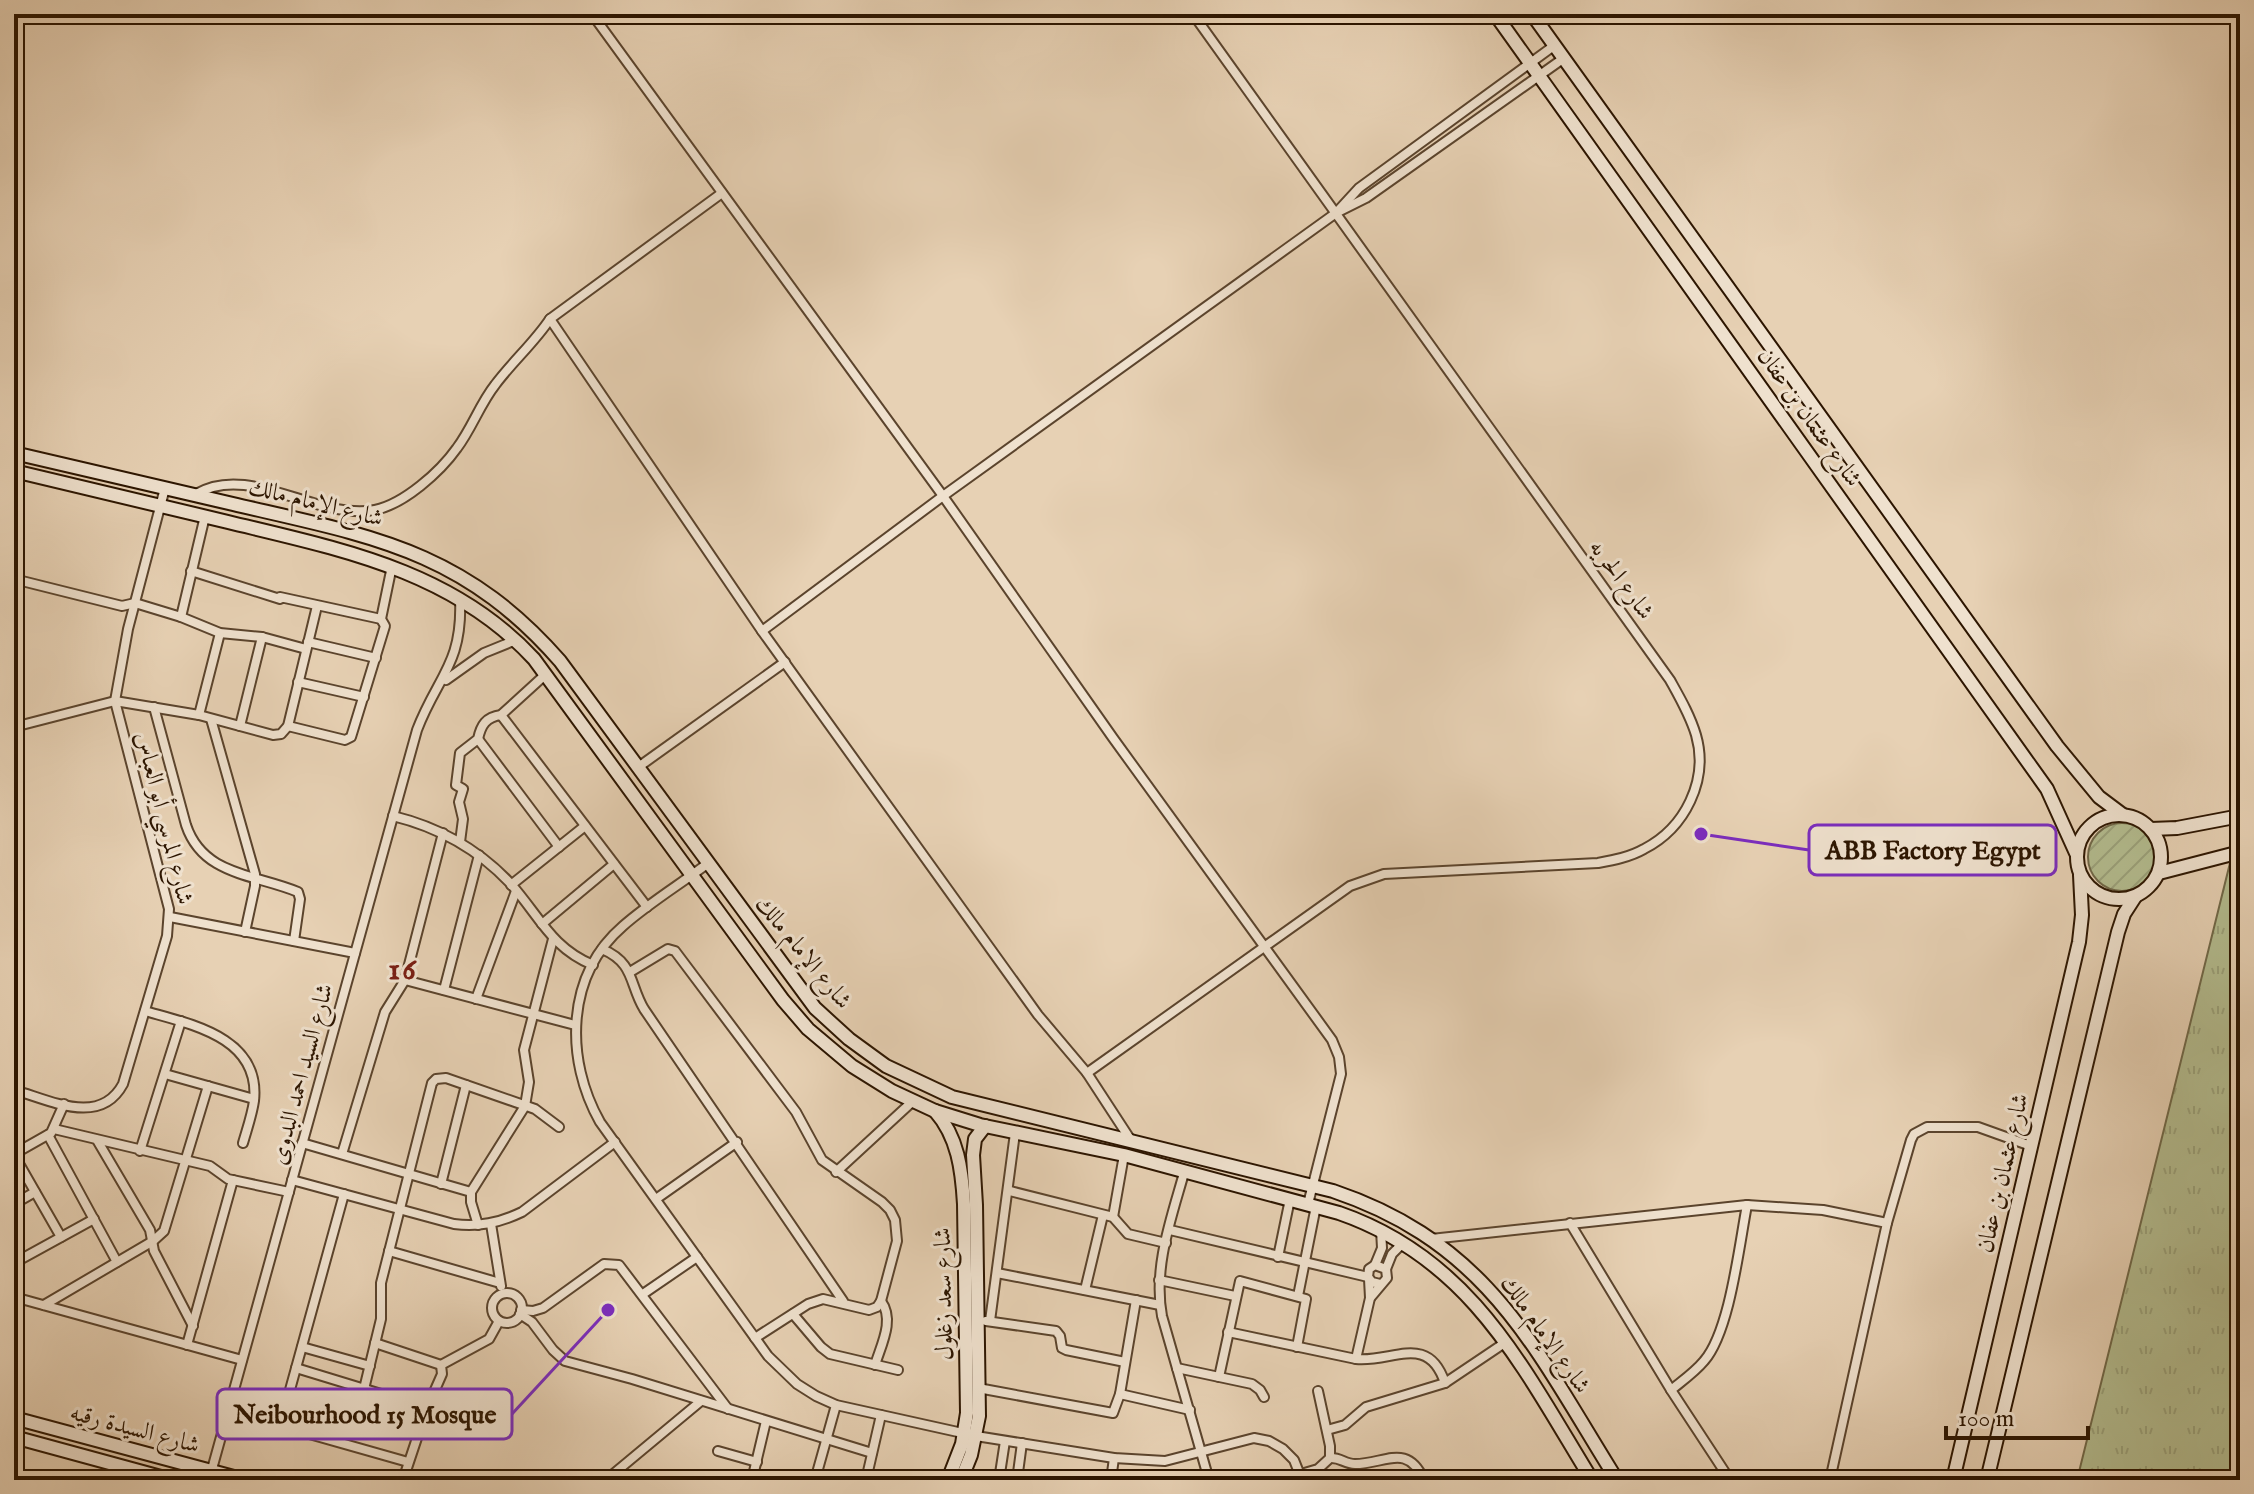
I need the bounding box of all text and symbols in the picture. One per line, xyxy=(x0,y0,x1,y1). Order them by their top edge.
street label: شارع عثمان بن عفان xyxy=(1747,342,1868,495)
street label: شارع الإمام مالك xyxy=(244,472,386,539)
street label: شارع الحريه xyxy=(1579,534,1660,628)
street label: شارع المرسي أبو العباس xyxy=(122,728,203,909)
callout: ABB Factory Egypt xyxy=(1809,825,2056,875)
text: ABB Factory Egypt xyxy=(1824,835,2041,868)
street label: شارع الإمام مالك xyxy=(744,890,858,1019)
district label: 16 xyxy=(388,950,418,991)
street label: شارع السيد احمد البدوى xyxy=(263,980,344,1169)
street label: شارع عثمان بن عفان xyxy=(1970,1091,2040,1257)
street label: شارع سعد زغلول xyxy=(928,1227,964,1361)
street label: شارع الإمام مالك xyxy=(1489,1270,1597,1402)
callout: Neibourhood 15 Mosque xyxy=(217,1389,512,1439)
scale bar xyxy=(1946,1390,2088,1440)
street label: شارع السيدة رقيه xyxy=(66,1397,203,1465)
text: Neibourhood 15 Mosque xyxy=(232,1399,497,1432)
text: 100 m xyxy=(1958,1404,2014,1435)

